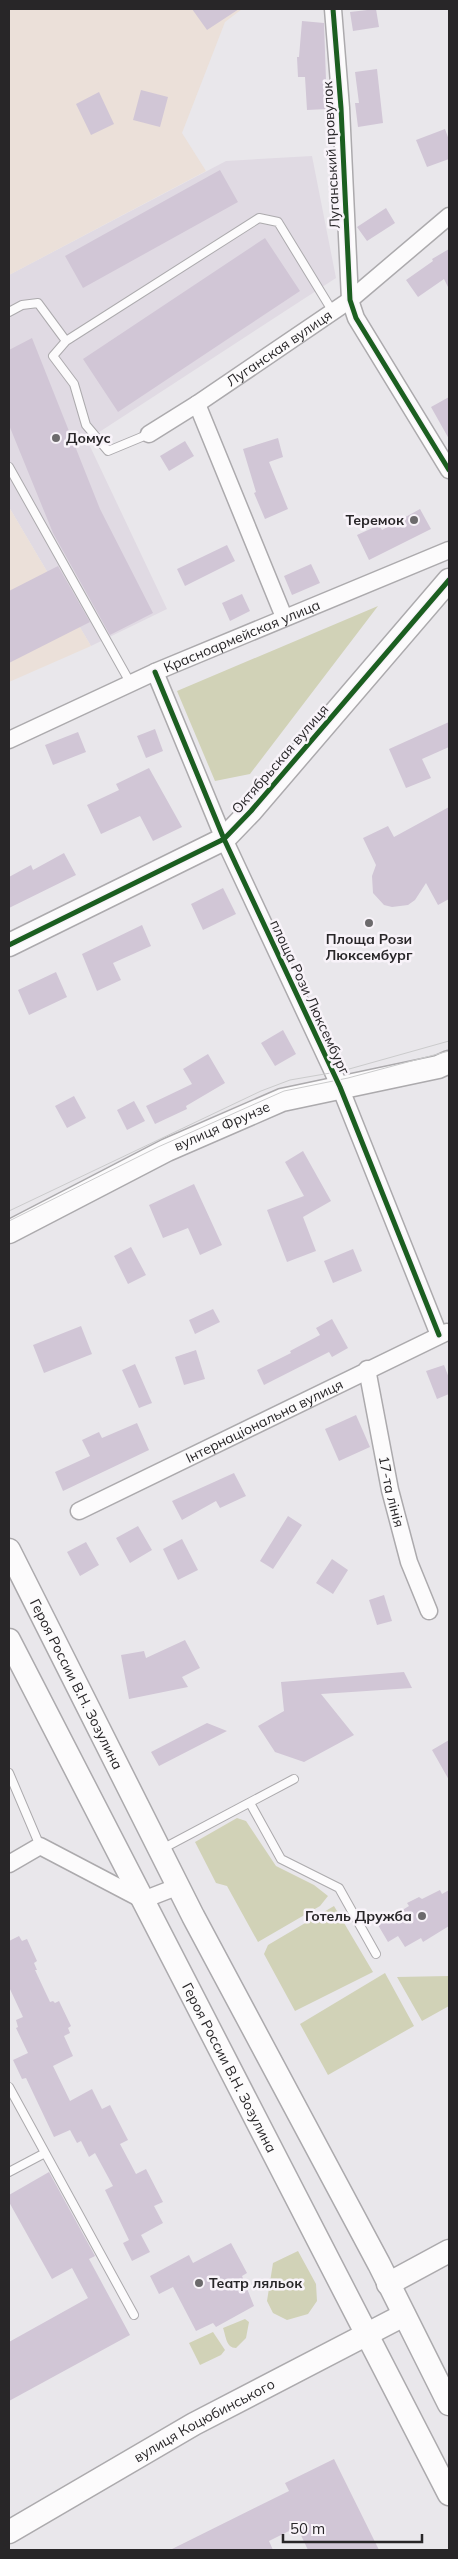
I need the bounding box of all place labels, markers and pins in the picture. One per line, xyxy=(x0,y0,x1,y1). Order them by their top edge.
place label: Домус xyxy=(66,429,111,447)
marker: Домус xyxy=(50,432,62,444)
place label: Теремок xyxy=(346,511,405,529)
marker: Теремок xyxy=(408,514,420,526)
marker: Площа Рози Люксембург xyxy=(363,917,375,929)
place label: Площа Рози Люксембург xyxy=(326,930,413,964)
place label: Готель Дружба xyxy=(305,1907,412,1925)
marker: Готель Дружба xyxy=(416,1910,428,1922)
place label: Театр ляльок xyxy=(209,2274,303,2292)
marker: Театр ляльок xyxy=(193,2277,205,2289)

